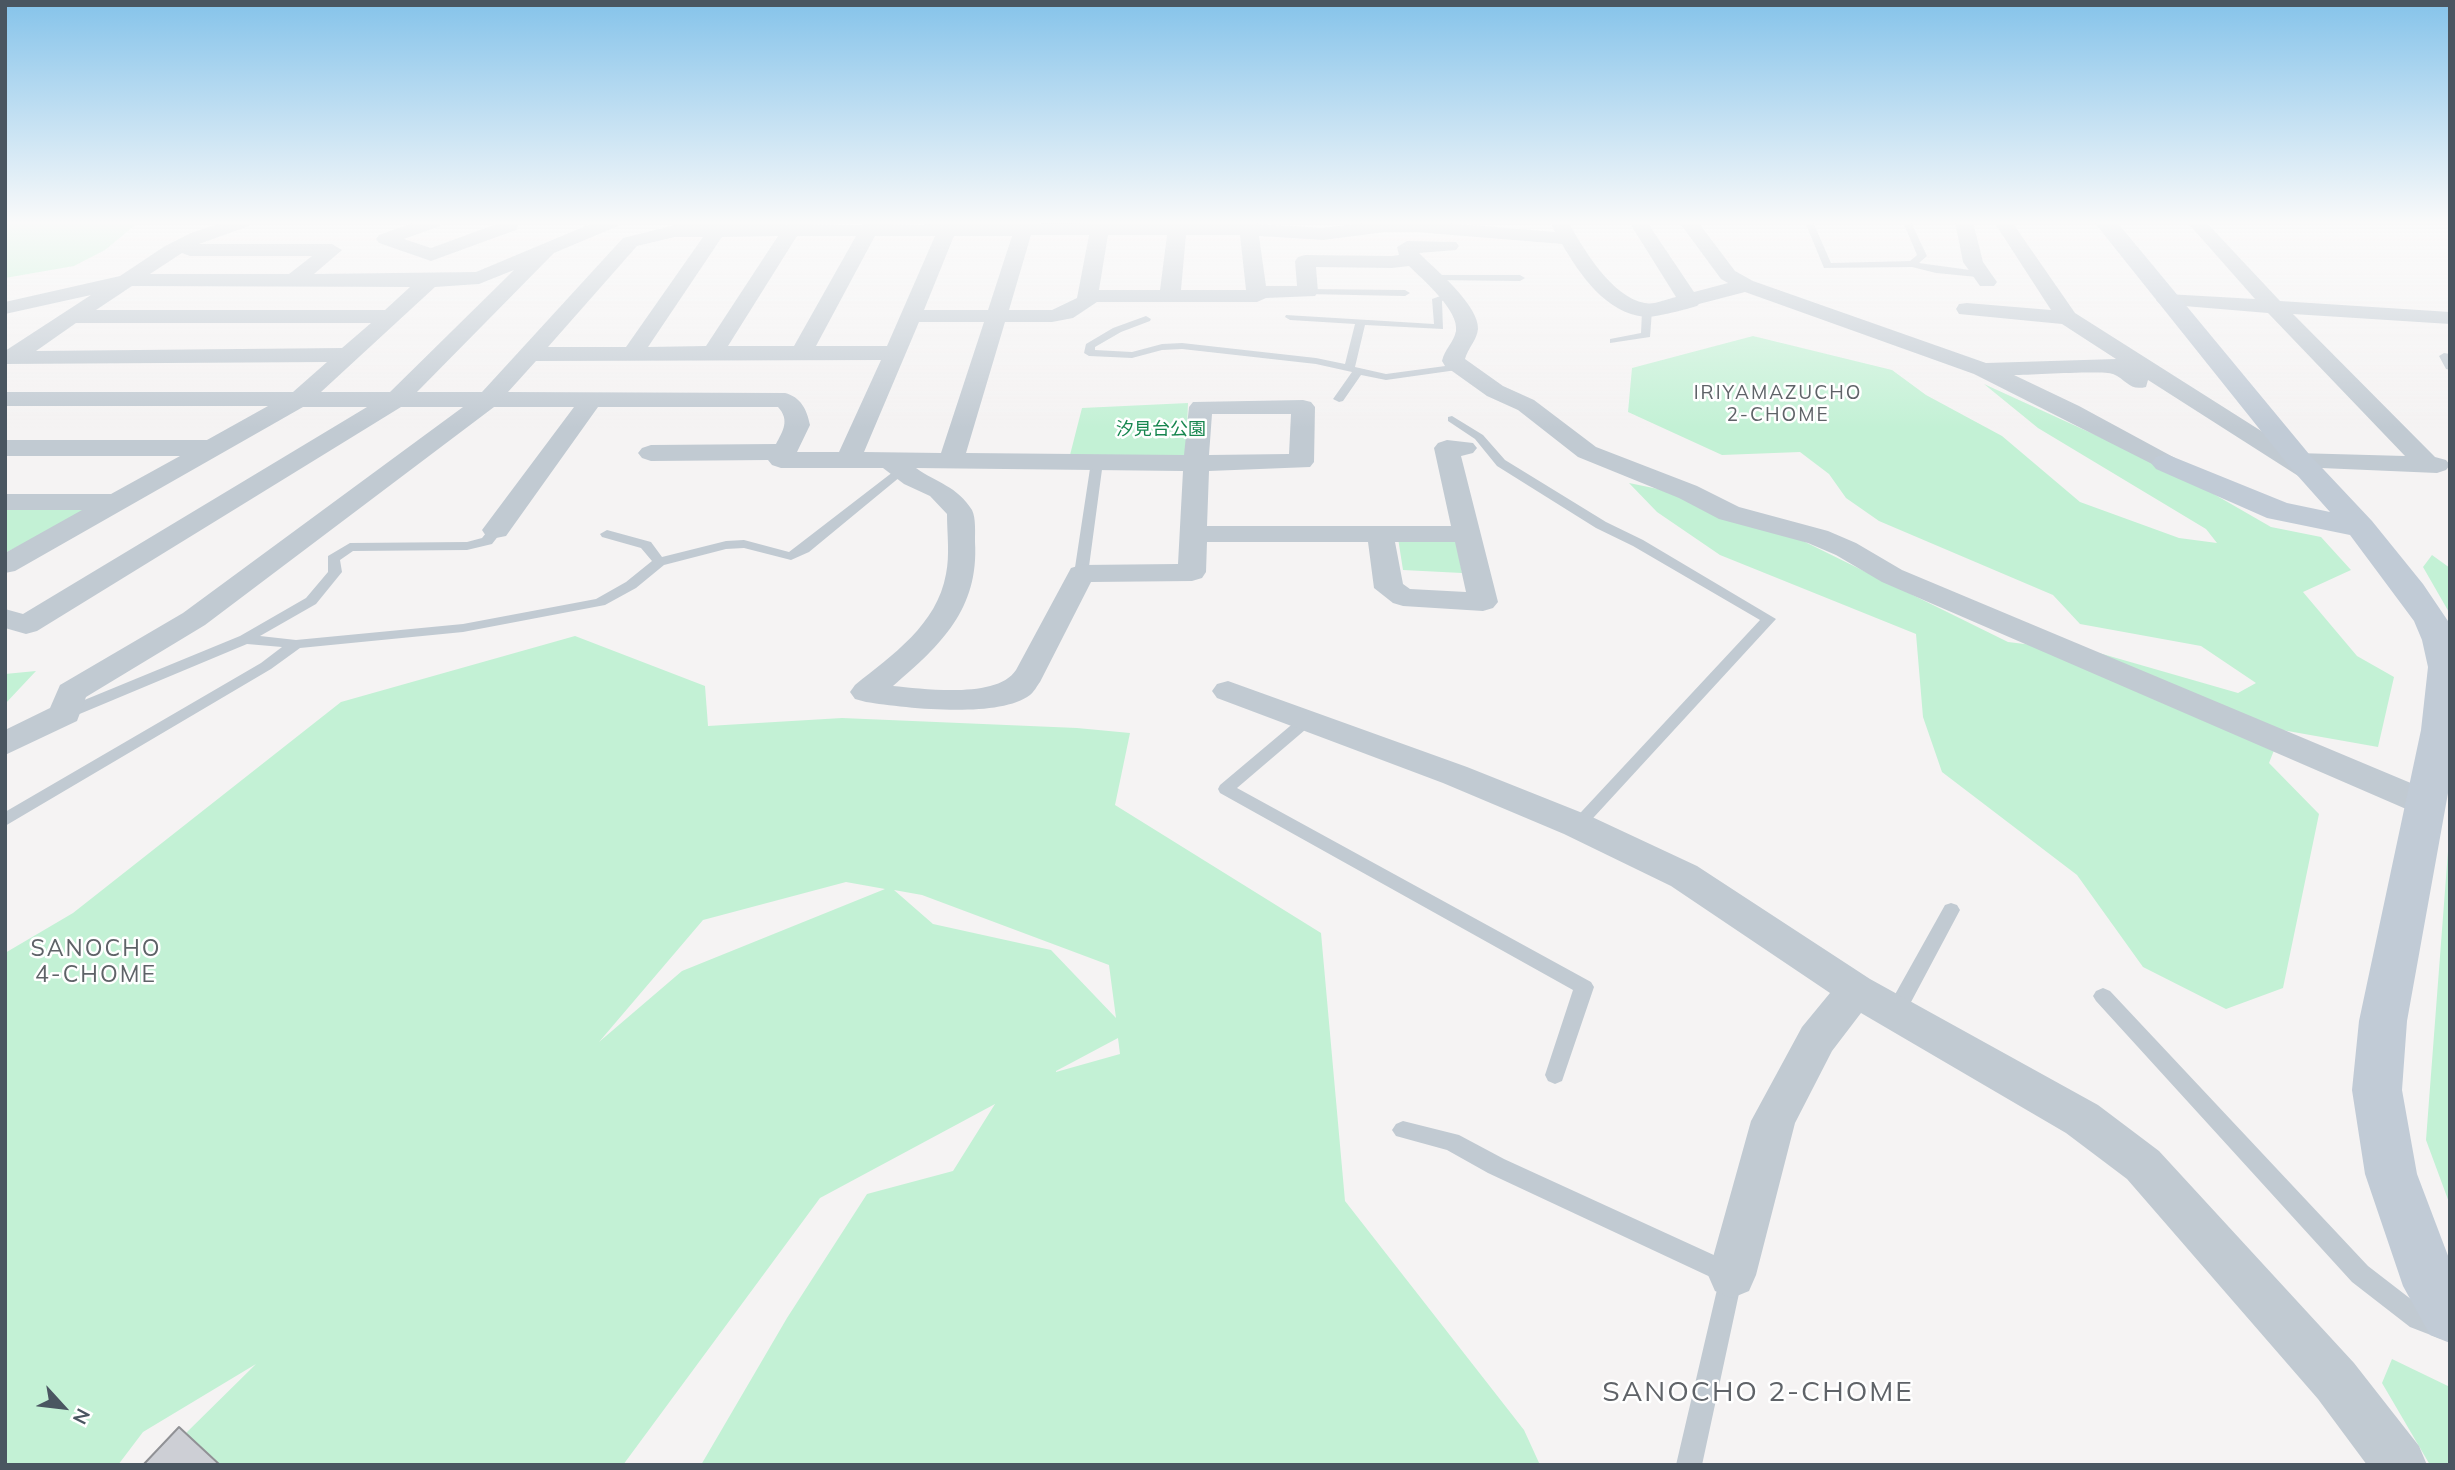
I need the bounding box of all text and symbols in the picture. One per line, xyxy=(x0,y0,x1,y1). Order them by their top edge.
district label: IRIYAMAZUCHO 2-CHOME xyxy=(1695,382,1861,426)
park label: 汐見台公園 xyxy=(1116,419,1206,441)
district label: SANOCHO 4-CHOME xyxy=(31,935,161,989)
north arrow xyxy=(28,1372,98,1442)
district label: SANOCHO 2-CHOME xyxy=(1604,1376,1912,1410)
text: N xyxy=(68,1405,96,1428)

